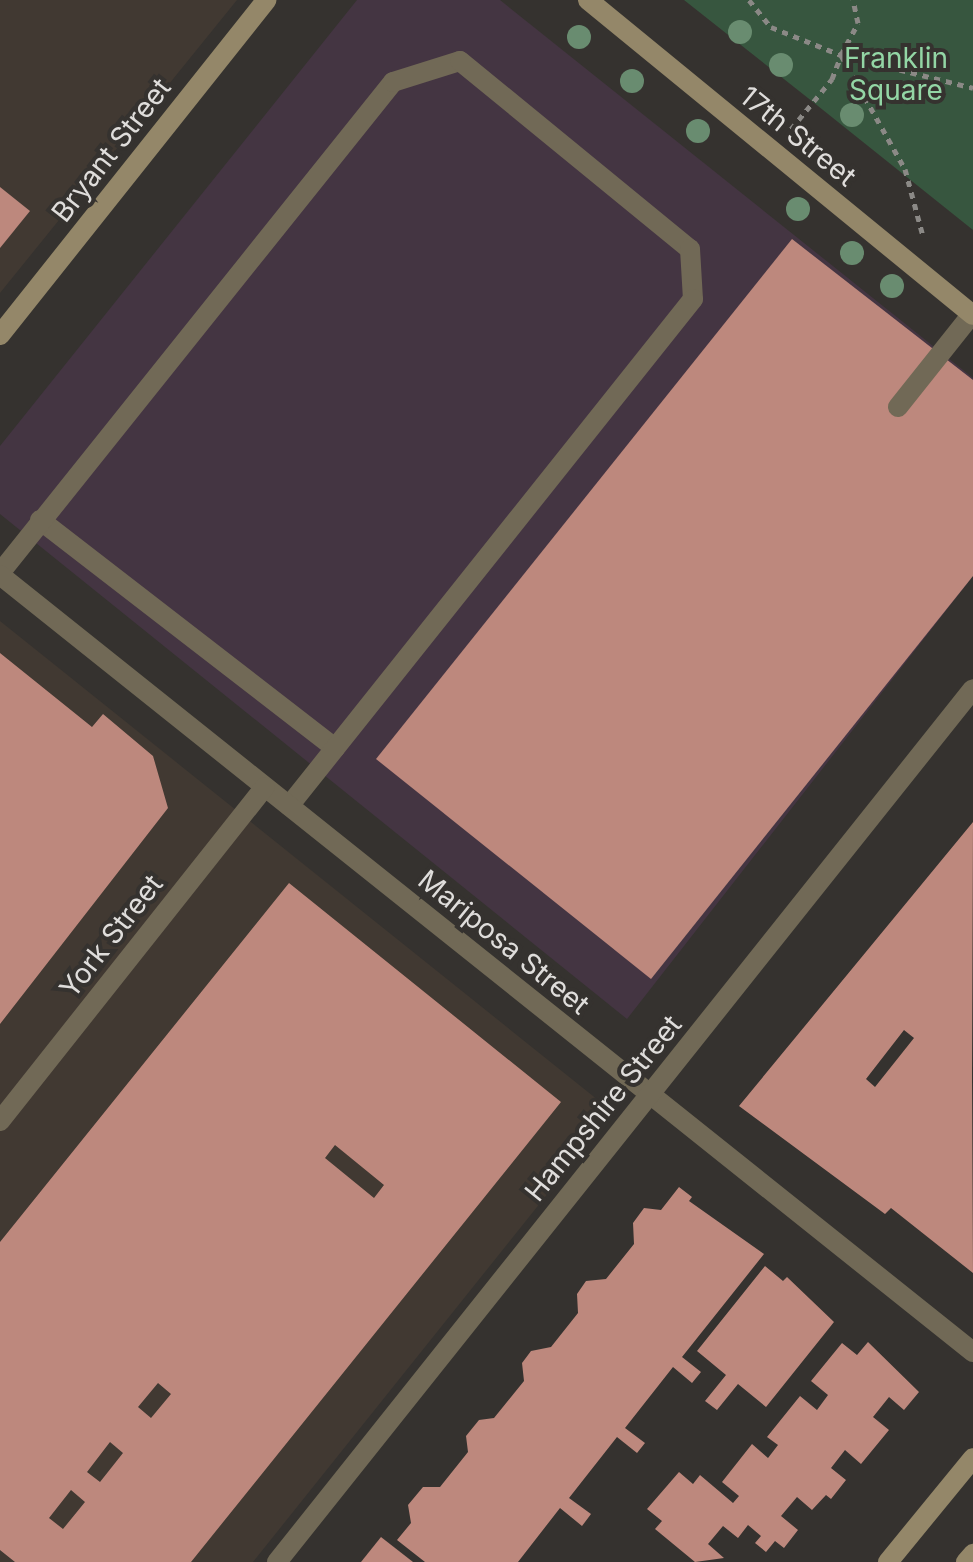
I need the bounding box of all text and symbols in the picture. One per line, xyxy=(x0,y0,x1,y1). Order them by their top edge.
park label: Franklin Square xyxy=(844,41,948,107)
street label: Bryant Street xyxy=(44,71,178,229)
street label: 17th Street xyxy=(733,79,863,193)
street label: Mariposa Street xyxy=(412,863,596,1021)
street label: York Street xyxy=(53,868,169,1004)
street label: Hampshire Street xyxy=(518,1008,688,1208)

